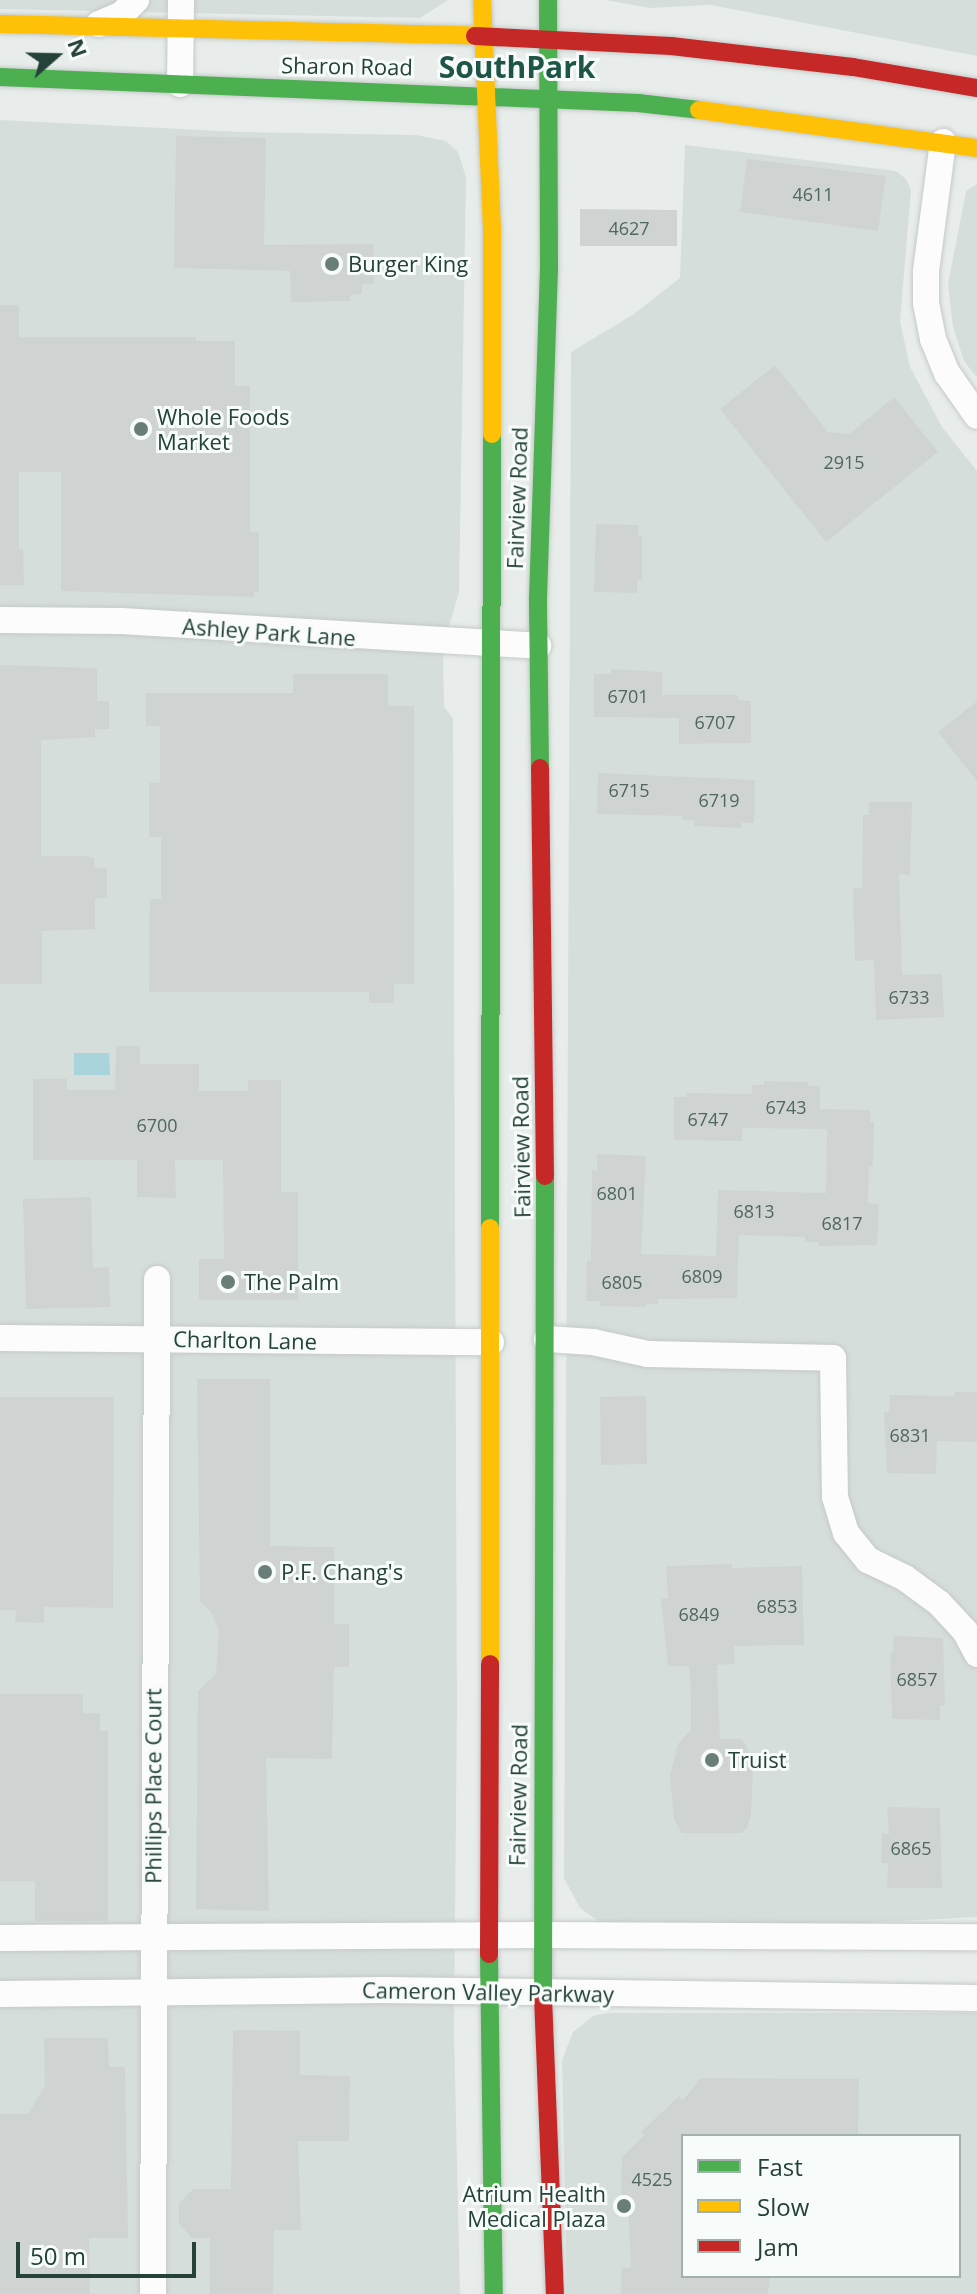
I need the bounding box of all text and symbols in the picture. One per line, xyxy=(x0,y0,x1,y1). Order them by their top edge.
north arrow xyxy=(16,16,96,96)
text: N xyxy=(61,34,96,61)
district label: SouthPark xyxy=(439,49,595,85)
street label: Sharon Road xyxy=(281,52,413,80)
house number: 4611 xyxy=(792,183,834,205)
house number: 4627 xyxy=(608,217,650,239)
place label: Burger King xyxy=(348,251,468,277)
marker: Burger King xyxy=(323,255,341,273)
place label: Whole Foods Market xyxy=(157,403,289,454)
marker: Whole Foods Market xyxy=(132,420,150,438)
street label: Fairview Road xyxy=(501,426,533,570)
house number: 2915 xyxy=(823,451,865,473)
street label: Ashley Park Lane xyxy=(181,613,357,651)
house number: 6701 xyxy=(607,685,649,707)
house number: 6707 xyxy=(694,711,736,733)
house number: 6715 xyxy=(608,779,650,801)
house number: 6719 xyxy=(698,789,740,811)
house number: 6733 xyxy=(888,986,930,1008)
street label: Fairview Road xyxy=(507,1076,535,1218)
house number: 6743 xyxy=(765,1096,807,1118)
house number: 6747 xyxy=(687,1108,729,1130)
house number: 6700 xyxy=(136,1114,178,1136)
house number: 6801 xyxy=(596,1182,638,1204)
house number: 6813 xyxy=(733,1200,775,1222)
house number: 6817 xyxy=(821,1212,863,1234)
house number: 6809 xyxy=(681,1265,723,1287)
place label: The Palm xyxy=(244,1269,339,1295)
house number: 6805 xyxy=(601,1271,643,1293)
marker: The Palm xyxy=(219,1273,237,1291)
street label: Charlton Lane xyxy=(173,1326,317,1354)
house number: 6831 xyxy=(889,1424,931,1446)
place label: P.F. Chang's xyxy=(281,1559,403,1585)
marker: P.F. Chang's xyxy=(256,1563,274,1581)
house number: 6853 xyxy=(756,1595,798,1617)
house number: 6849 xyxy=(678,1603,720,1625)
house number: 6857 xyxy=(896,1668,938,1690)
street label: Phillips Place Court xyxy=(140,1688,166,1884)
street label: Fairview Road xyxy=(504,1724,532,1866)
place label: Truist xyxy=(728,1747,786,1773)
marker: Truist xyxy=(703,1751,721,1769)
house number: 6865 xyxy=(890,1837,932,1859)
street label: Cameron Valley Parkway xyxy=(362,1977,614,2007)
legend xyxy=(681,2134,961,2278)
text: Fast xyxy=(757,2150,803,2183)
house number: 4525 xyxy=(631,2168,673,2190)
place label: Atrium Health Medical Plaza xyxy=(462,2180,606,2232)
text: Slow xyxy=(757,2190,809,2223)
marker: Atrium Health Medical Plaza xyxy=(613,2195,635,2217)
scale bar xyxy=(20,2226,200,2276)
text: Jam xyxy=(757,2230,799,2263)
text: 50 m xyxy=(30,2239,86,2272)

